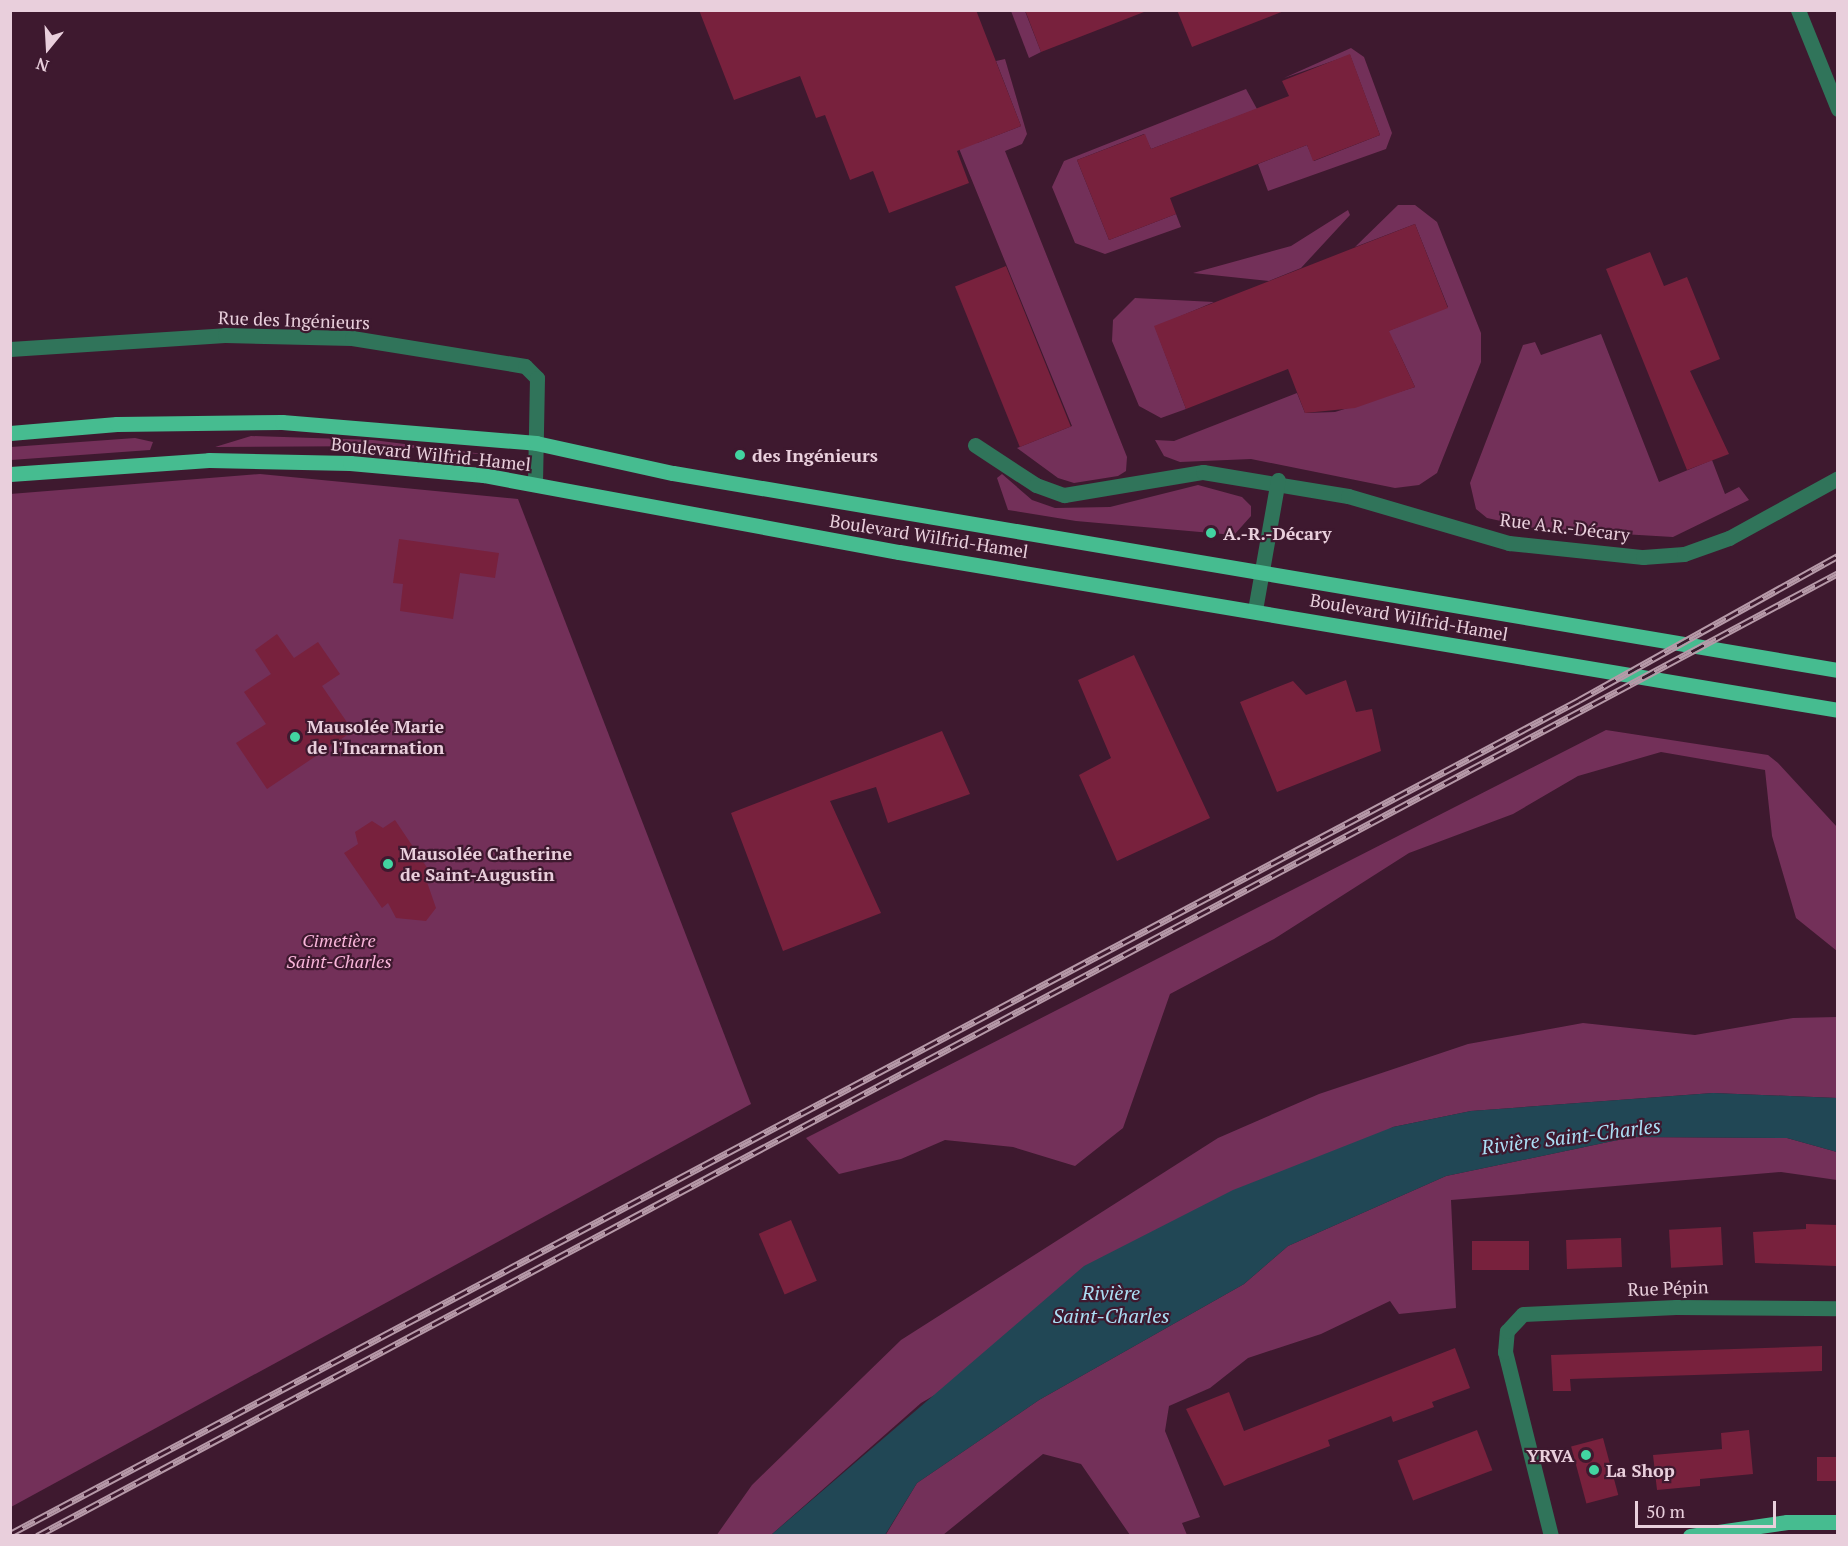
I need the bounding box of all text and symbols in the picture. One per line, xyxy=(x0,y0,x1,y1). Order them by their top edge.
north arrow xyxy=(18,18,78,78)
text: N xyxy=(33,53,52,77)
street label: Rue des Ingénieurs xyxy=(218,307,370,333)
street label: Boulevard Wilfrid-Hamel xyxy=(330,433,532,475)
place label: des Ingénieurs xyxy=(752,444,878,466)
marker: des Ingénieurs xyxy=(733,448,747,462)
street label: Rue A.R.-Décary xyxy=(1499,508,1631,546)
street label: Boulevard Wilfrid-Hamel xyxy=(828,510,1030,562)
place label: A.-R.-Décary xyxy=(1223,522,1331,544)
marker: A.-R.-Décary xyxy=(1204,526,1218,540)
street label: Boulevard Wilfrid-Hamel xyxy=(1308,589,1510,645)
place label: Mausolée Marie de l'Incarnation xyxy=(307,716,444,758)
marker: Mausolée Marie de l'Incarnation xyxy=(288,730,302,744)
place label: Mausolée Catherine de Saint-Augustin xyxy=(400,843,572,886)
marker: Mausolée Catherine de Saint-Augustin xyxy=(381,857,395,871)
park label: Cimetière Saint-Charles xyxy=(286,930,392,972)
water label: Rivière Saint-Charles xyxy=(1480,1113,1662,1159)
street label: Rue Pépin xyxy=(1627,1276,1709,1300)
water label: Rivière Saint-Charles xyxy=(1052,1281,1170,1328)
place label: YRVA xyxy=(1526,1444,1574,1466)
marker: YRVA xyxy=(1579,1448,1593,1462)
place label: La Shop xyxy=(1606,1459,1675,1481)
marker: La Shop xyxy=(1587,1463,1601,1477)
scale bar xyxy=(1638,1489,1779,1527)
text: 50 m xyxy=(1646,1499,1685,1523)

